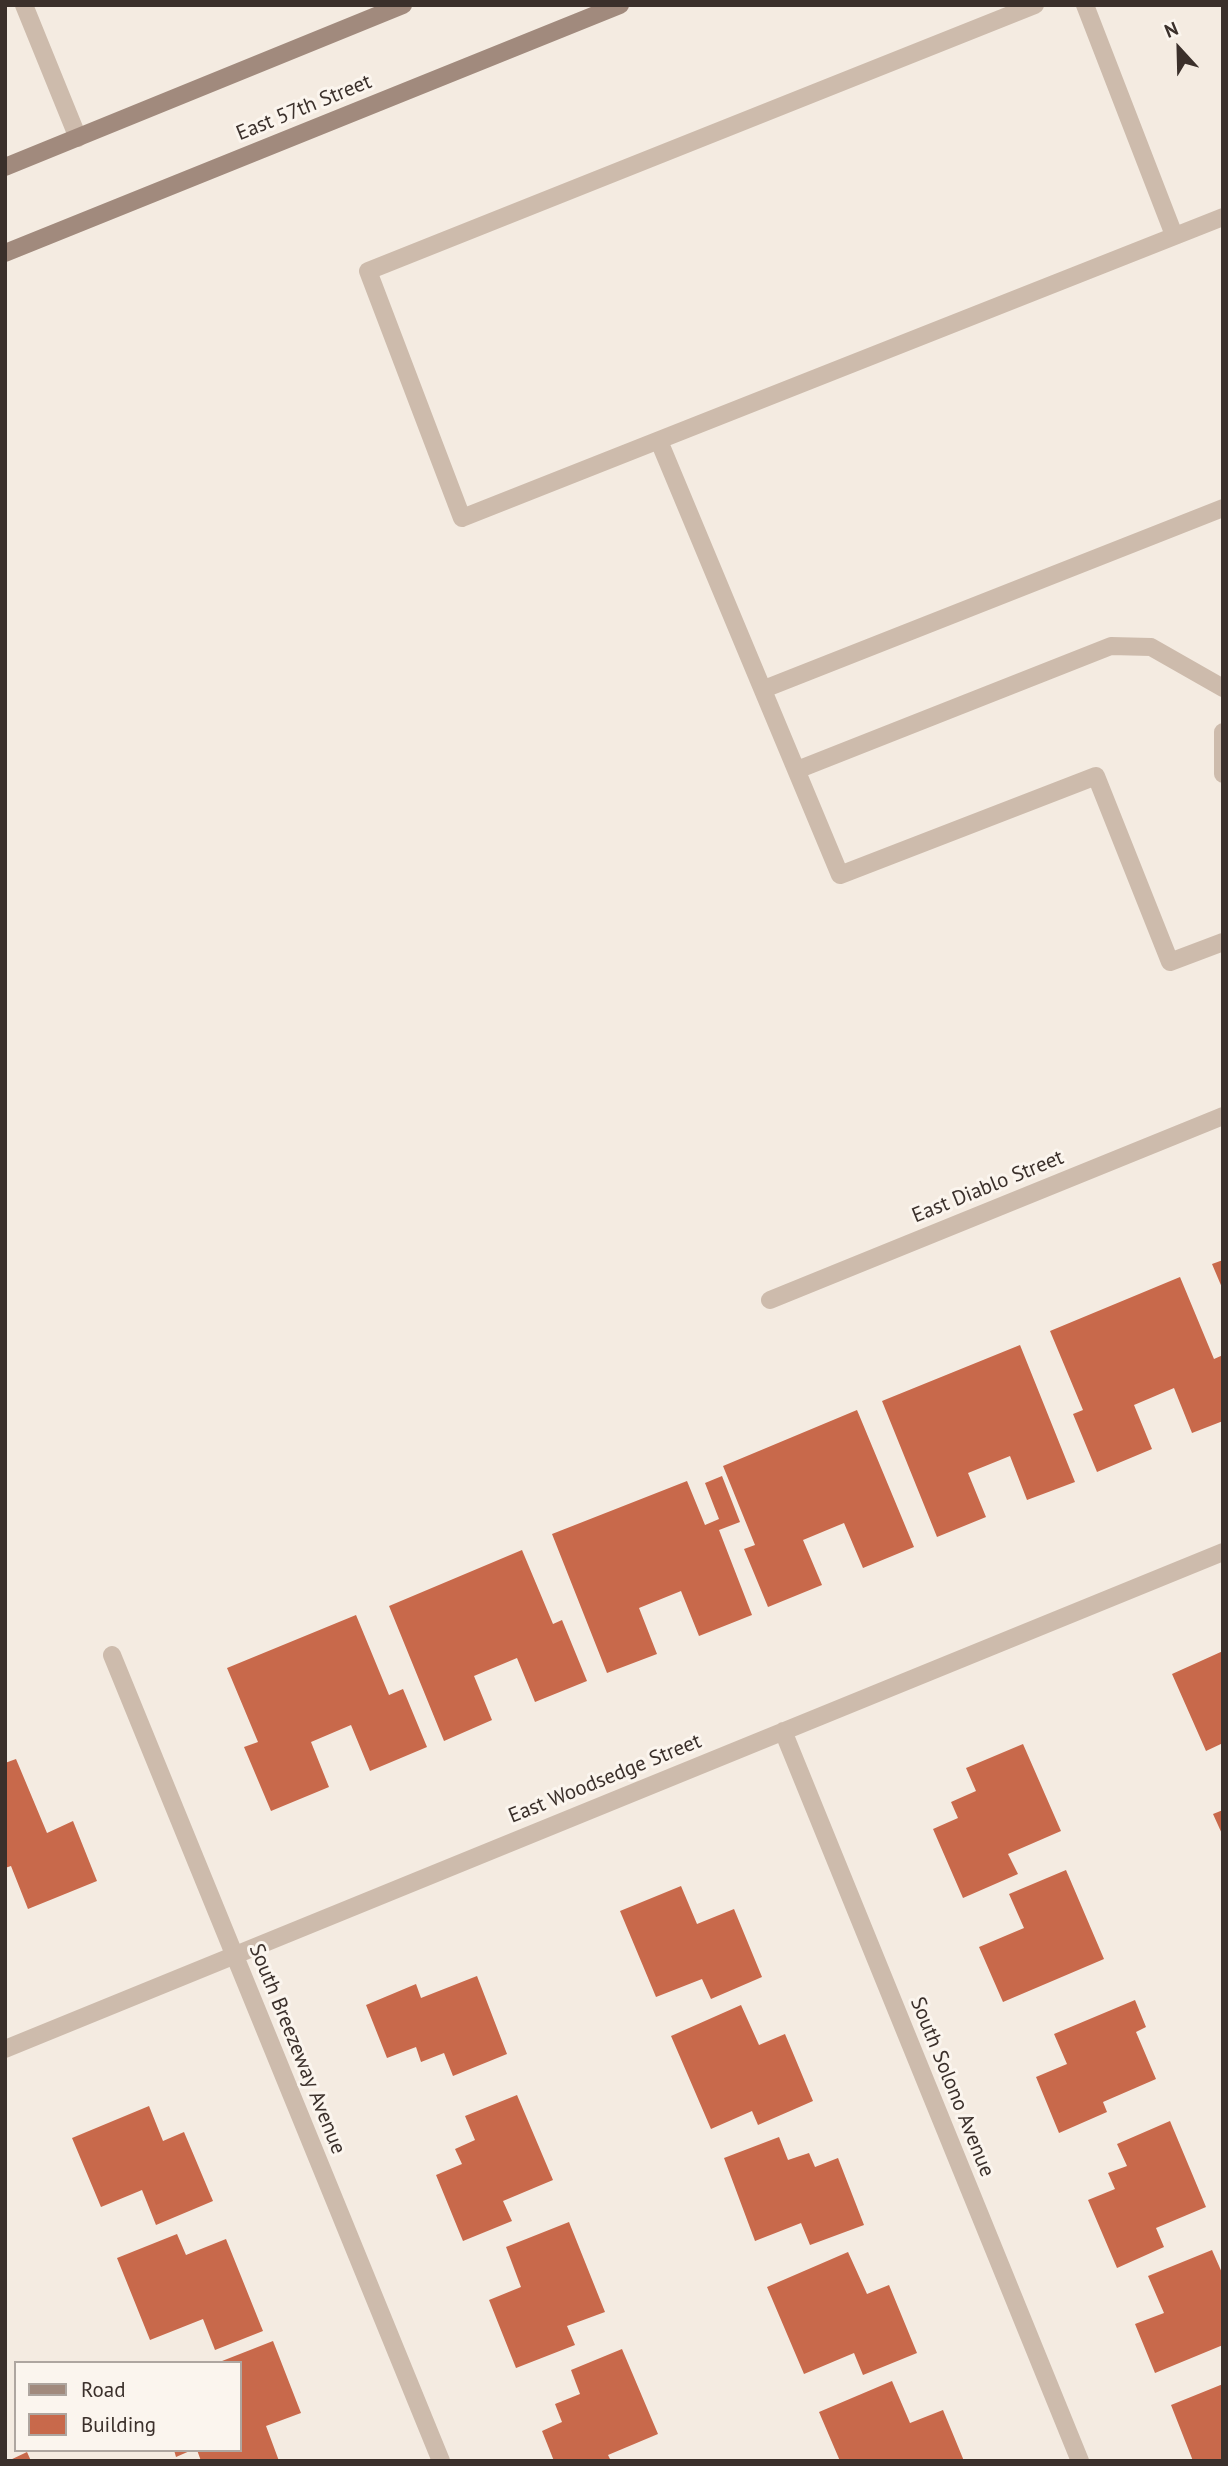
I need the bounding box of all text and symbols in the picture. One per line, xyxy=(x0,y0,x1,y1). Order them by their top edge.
north arrow xyxy=(1144,14,1214,84)
text: N xyxy=(1161,16,1181,43)
street label: East 57th Street xyxy=(233,69,375,147)
street label: East Diablo Street xyxy=(909,1145,1067,1229)
street label: East Woodsedge Street xyxy=(505,1729,705,1829)
street label: South Breezeway Avenue xyxy=(243,1940,351,2158)
street label: South Solono Avenue xyxy=(904,1993,1000,2181)
legend xyxy=(14,2361,242,2452)
text: Road xyxy=(81,2376,125,2403)
text: Building xyxy=(81,2411,156,2438)

